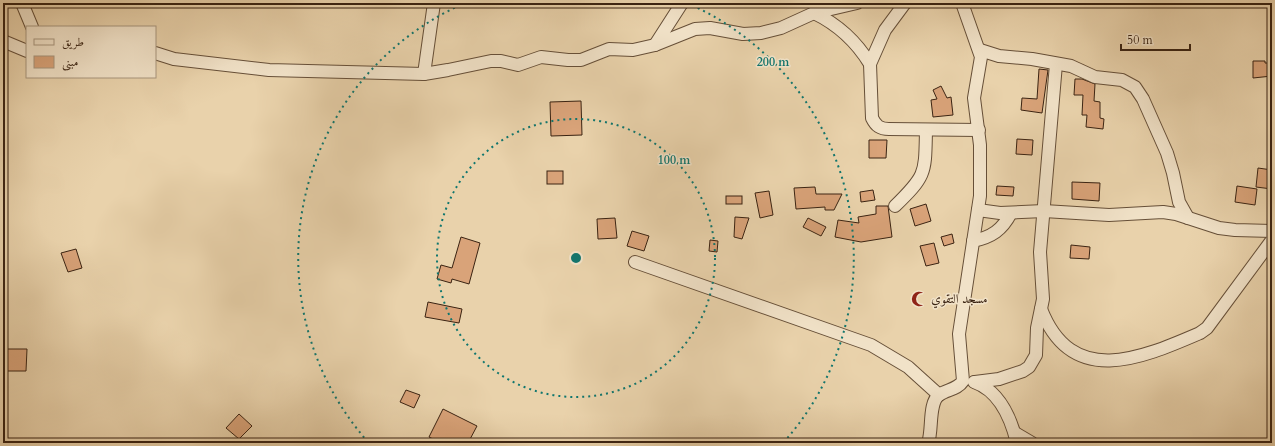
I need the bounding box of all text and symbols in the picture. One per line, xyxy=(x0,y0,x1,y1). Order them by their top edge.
legend xyxy=(26,26,156,78)
scale bar xyxy=(1121,26,1190,52)
text: 50 m xyxy=(1127,32,1154,48)
text: طريق xyxy=(62,34,84,50)
text: مبنى xyxy=(62,54,78,71)
text: 200 m xyxy=(757,54,790,70)
text: 100 m xyxy=(658,152,691,168)
centre of rings xyxy=(569,251,583,265)
mosque icon: مسجد التقوي xyxy=(910,290,928,308)
place label: مسجد التقوي xyxy=(931,290,988,309)

